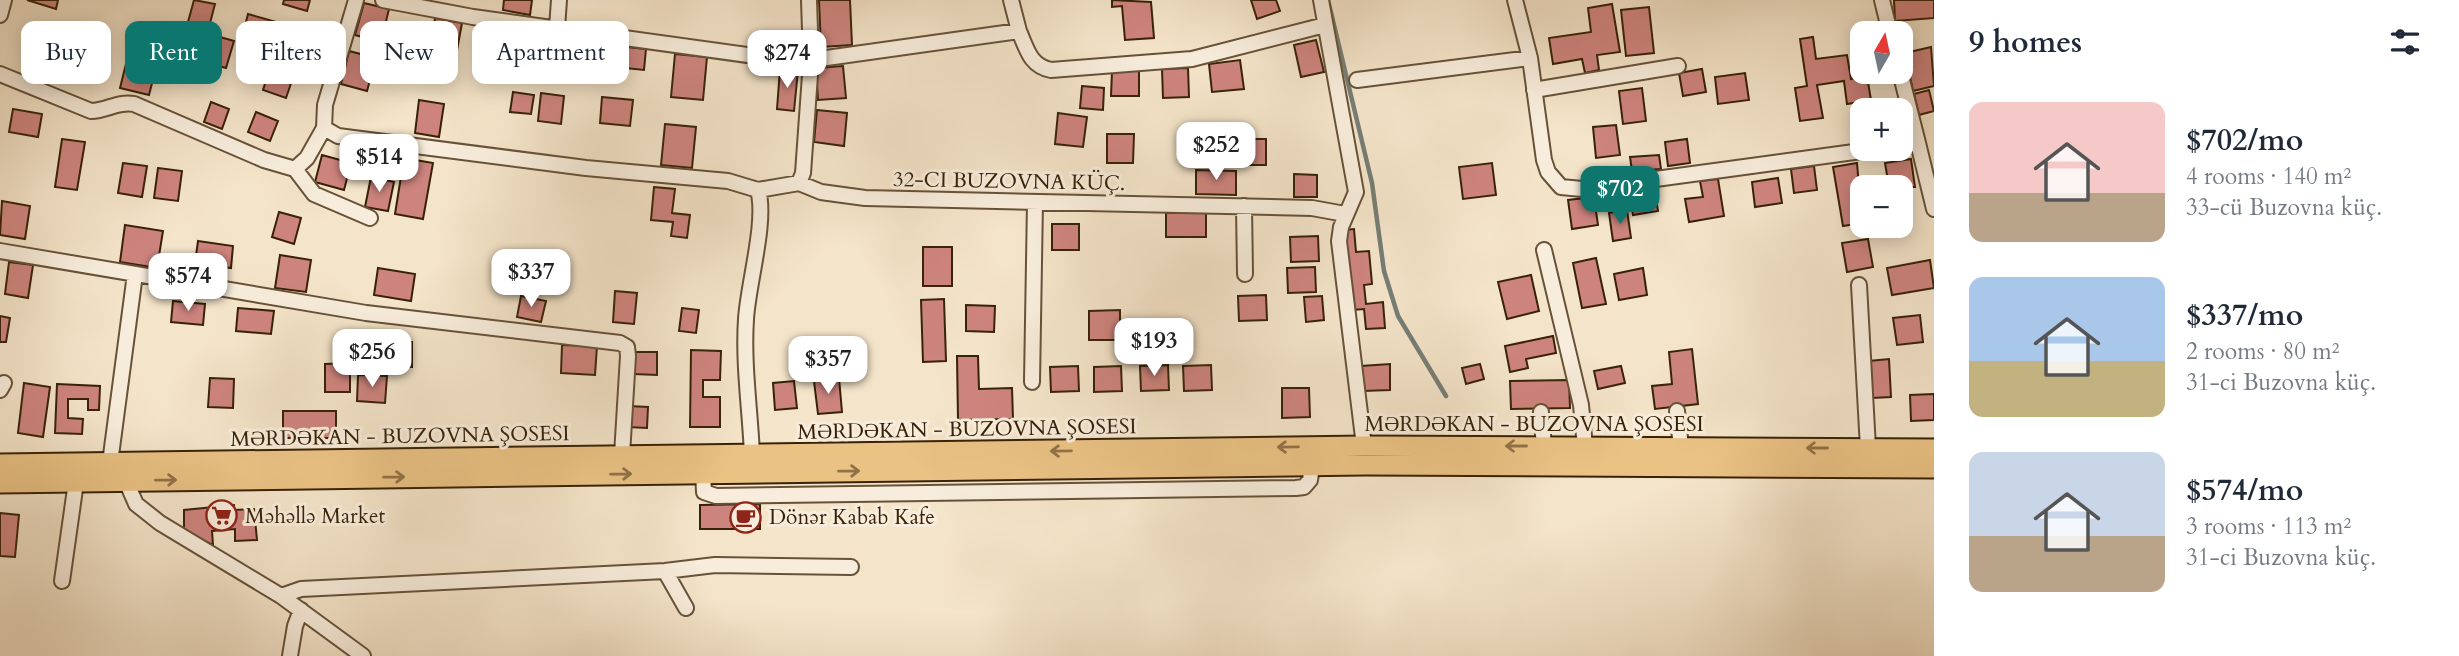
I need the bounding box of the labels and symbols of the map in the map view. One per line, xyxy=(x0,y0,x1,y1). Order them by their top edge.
north arrow xyxy=(1850,21,1913,84)
pin: $274 xyxy=(746,31,828,90)
pin: $252 xyxy=(1175,122,1257,182)
pin: $514 xyxy=(338,134,420,194)
street label: 32-CI BUZOVNA KÜÇ. xyxy=(893,165,1125,198)
pin: $702 xyxy=(1579,166,1661,226)
pin: $337 xyxy=(490,250,572,309)
pin: $574 xyxy=(147,254,229,313)
pin: $193 xyxy=(1113,318,1195,378)
pin: $256 xyxy=(331,330,413,389)
pin: $357 xyxy=(787,336,869,396)
street label: MƏRDƏKAN - BUZOVNA ŞOSESI xyxy=(1364,410,1704,439)
street label: MƏRDƏKAN - BUZOVNA ŞOSESI xyxy=(797,412,1137,447)
street label: MƏRDƏKAN - BUZOVNA ŞOSESI xyxy=(230,419,570,454)
one-way arrow xyxy=(1505,439,1528,453)
one-way arrow xyxy=(1277,440,1300,454)
one-way arrow xyxy=(1806,441,1829,455)
one-way arrow xyxy=(1050,444,1073,458)
one-way arrow xyxy=(837,464,860,478)
one-way arrow xyxy=(609,467,632,481)
one-way arrow xyxy=(382,470,405,484)
one-way arrow xyxy=(154,473,177,487)
supermarket icon: Məhəllə Market xyxy=(205,499,239,533)
cafe icon: Dönər Kabab Kafe xyxy=(729,500,763,534)
place label: Məhəllə Market xyxy=(245,502,386,531)
place label: Dönər Kabab Kafe xyxy=(769,503,935,532)

